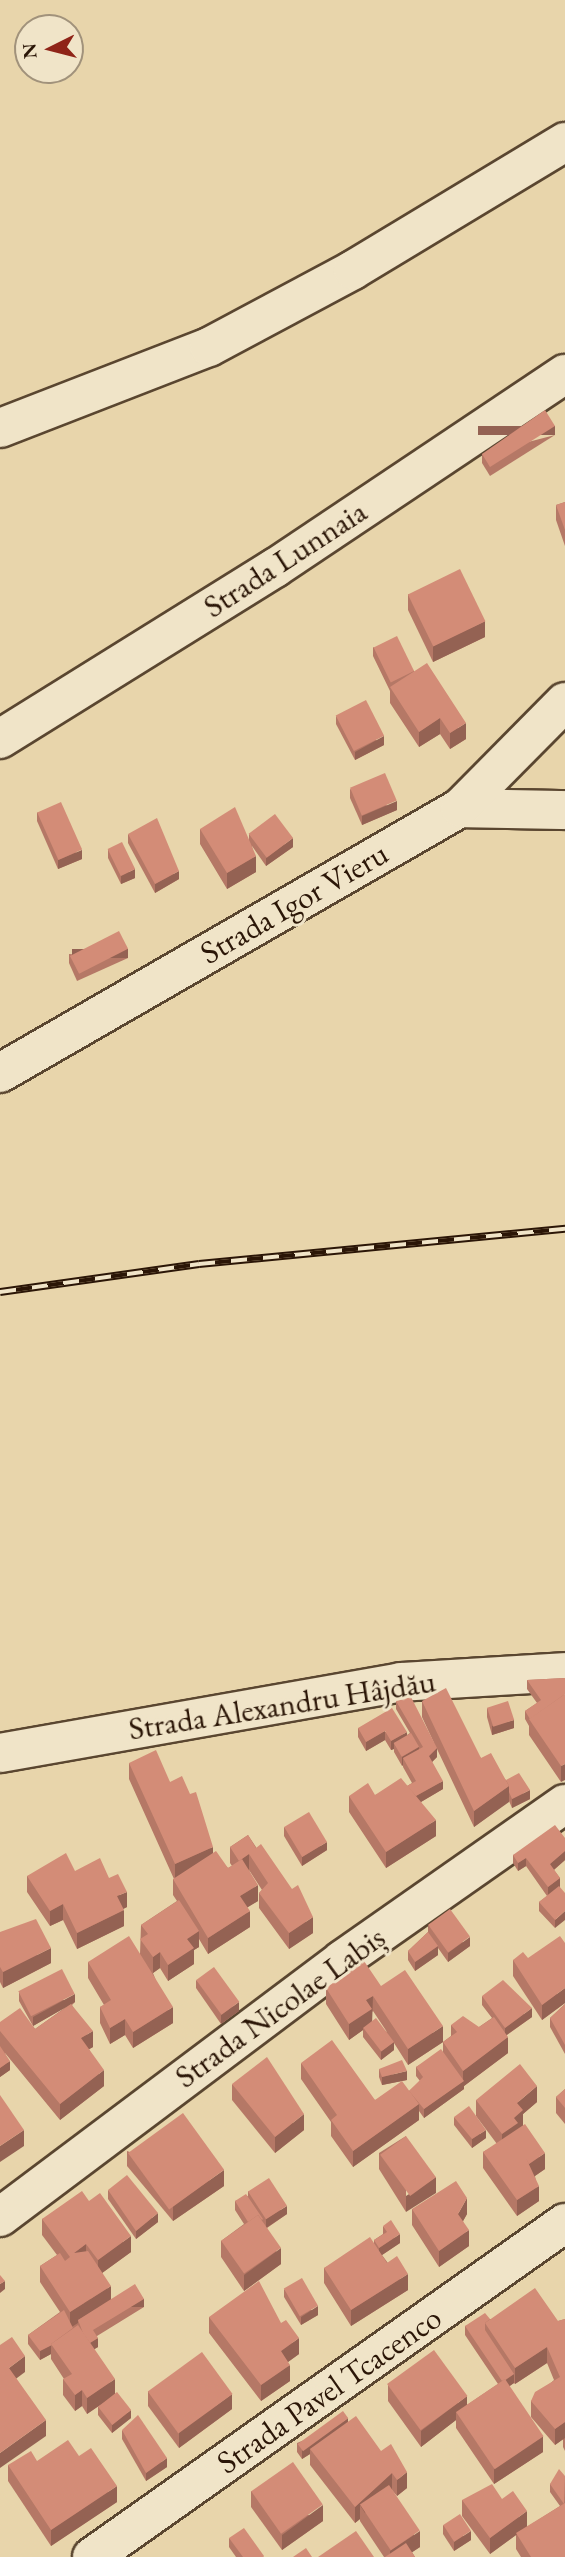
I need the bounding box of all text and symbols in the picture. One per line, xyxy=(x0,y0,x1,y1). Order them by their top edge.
north arrow xyxy=(14,14,84,84)
text: N xyxy=(16,42,43,60)
street label: Strada Lunnaia xyxy=(196,492,374,626)
street label: Strada Igor Vieru xyxy=(193,834,395,972)
street label: Strada Alexandru Hâjdău xyxy=(126,1662,438,1748)
street label: Strada Nicolae Labiș xyxy=(168,1918,392,2096)
street label: Strada Pavel Tcacenco xyxy=(209,2298,449,2482)

